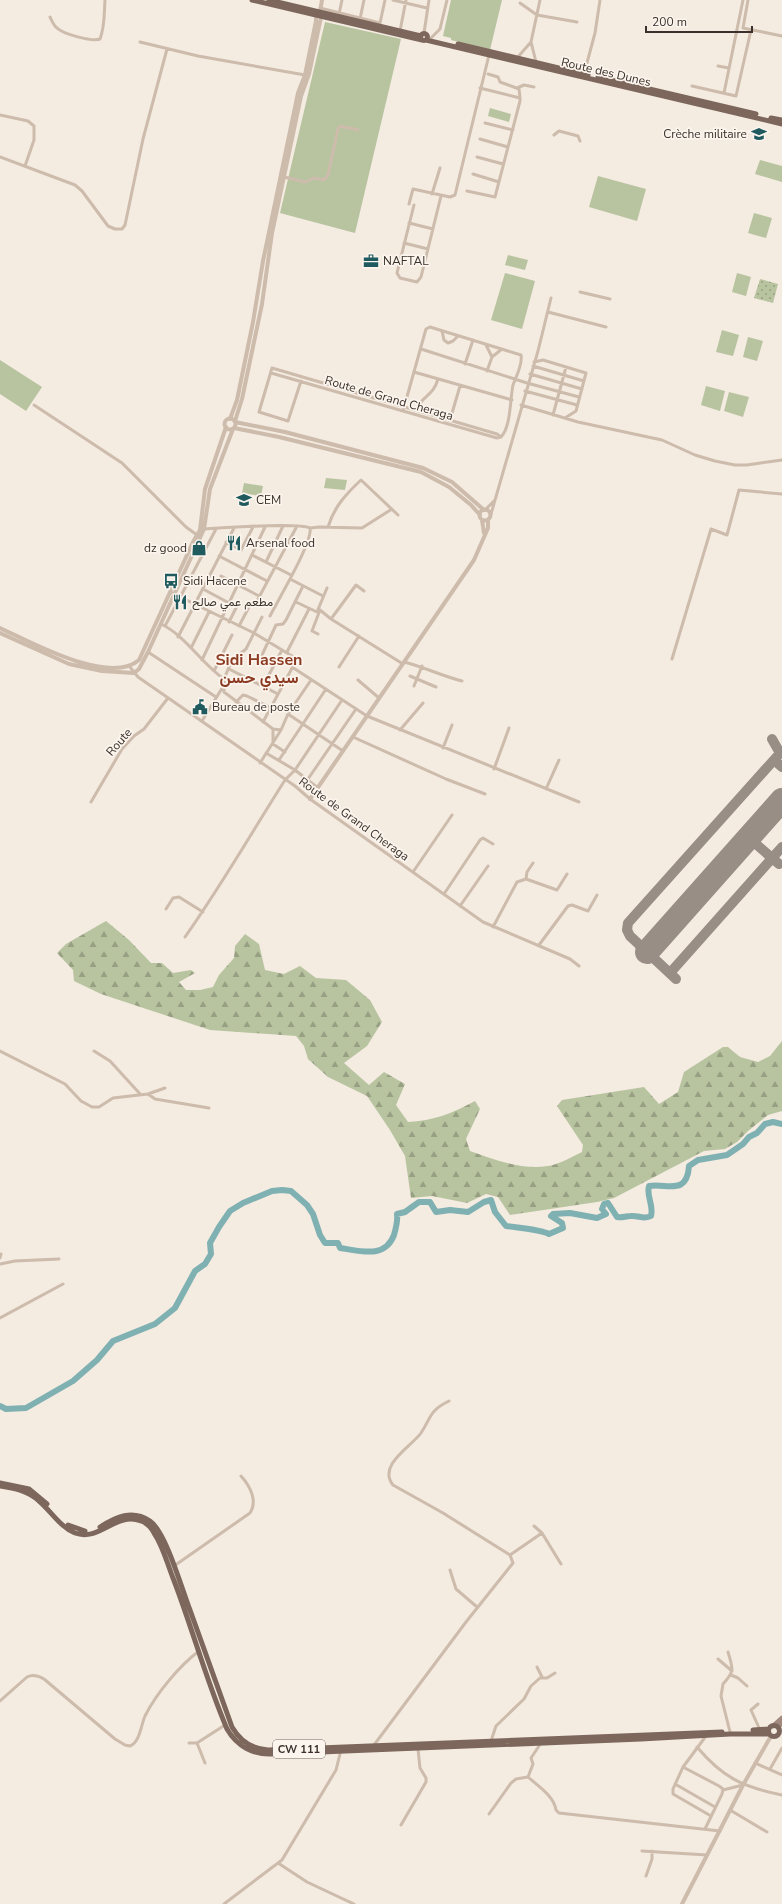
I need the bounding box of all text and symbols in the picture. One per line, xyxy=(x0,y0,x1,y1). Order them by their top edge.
scale bar xyxy=(646,8,752,34)
text: 200 m xyxy=(652,14,687,30)
street label: Route des Dunes xyxy=(560,54,653,90)
school or university icon: Crèche militaire xyxy=(750,125,768,143)
place label: Crèche militaire xyxy=(663,126,747,142)
office icon: NAFTAL xyxy=(362,252,380,270)
place label: NAFTAL xyxy=(383,253,429,269)
street label: Route de Grand Cheraga xyxy=(323,372,455,424)
school or university icon: CEM xyxy=(235,491,253,509)
place label: CEM xyxy=(256,492,281,508)
restaurant icon: Arsenal food xyxy=(225,534,243,552)
place label: Arsenal food xyxy=(246,535,315,551)
shop icon: dz good xyxy=(190,539,208,557)
place label: dz good xyxy=(144,540,187,556)
bus stop icon: Sidi Hacene xyxy=(162,572,180,590)
place label: Sidi Hacene xyxy=(183,573,247,589)
restaurant icon: مطعم عمي صالح xyxy=(171,593,189,611)
place label: مطعم عمي صالح xyxy=(192,594,273,612)
district label: Sidi Hassen سيدي حسن xyxy=(216,649,302,691)
public building icon: Bureau de poste xyxy=(191,698,209,716)
place label: Bureau de poste xyxy=(212,699,300,715)
street label: Route xyxy=(103,725,135,759)
street label: Route de Grand Cheraga xyxy=(296,773,412,865)
road number: CW 111 xyxy=(273,1740,325,1758)

